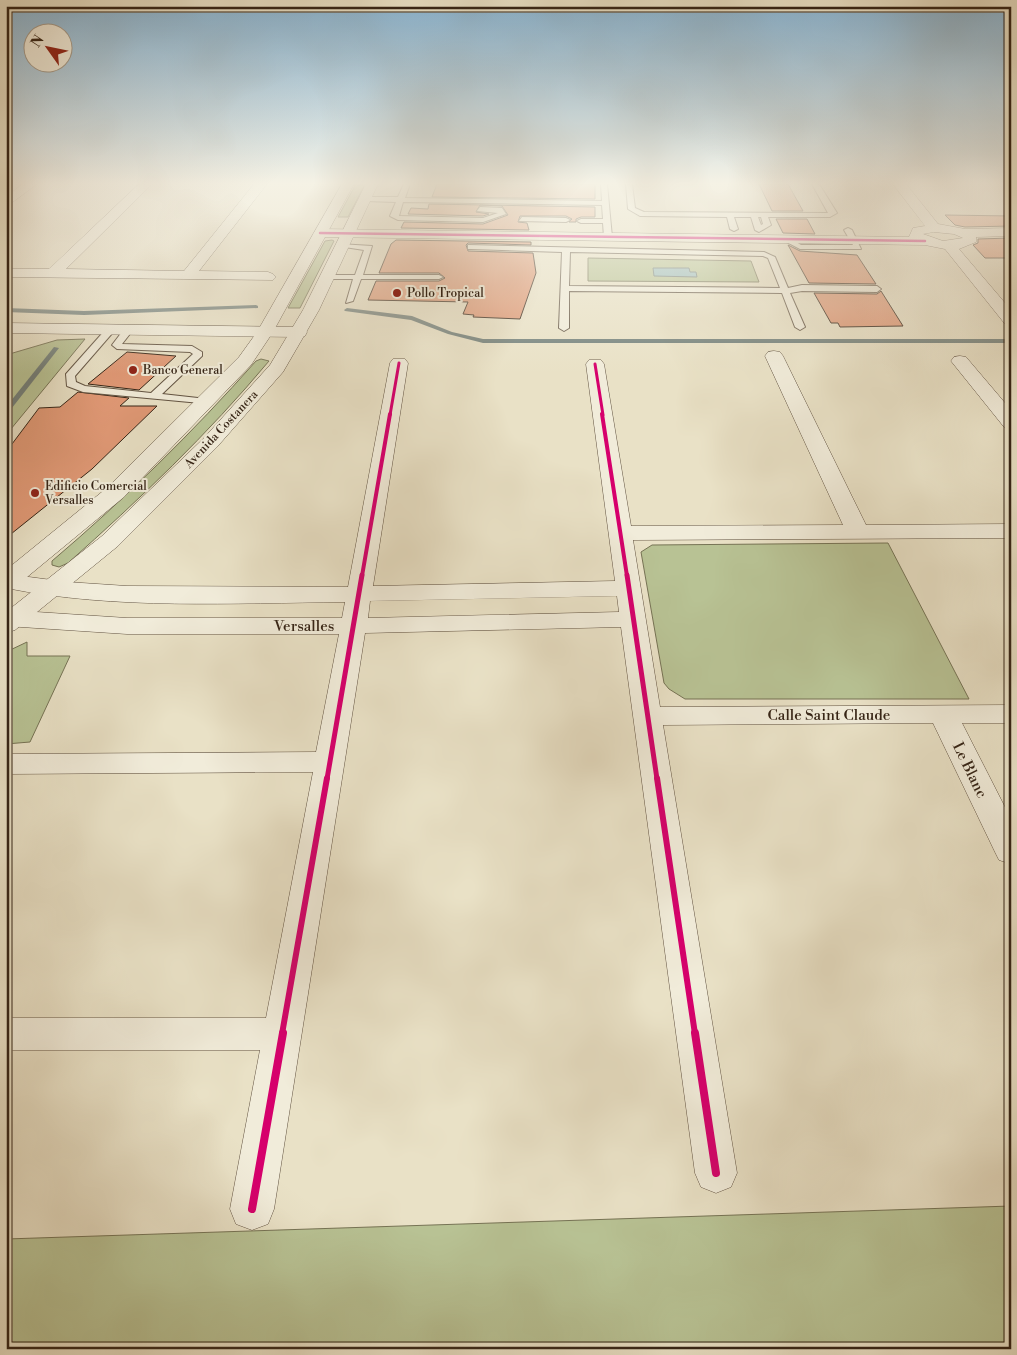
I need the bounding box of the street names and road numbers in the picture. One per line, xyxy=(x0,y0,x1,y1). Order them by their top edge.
street label: Avenida Costanera xyxy=(181,387,262,472)
street label: Versalles xyxy=(273,617,334,636)
street label: Calle Saint Claude xyxy=(768,706,890,725)
street label: Le Blanc xyxy=(948,739,991,801)

